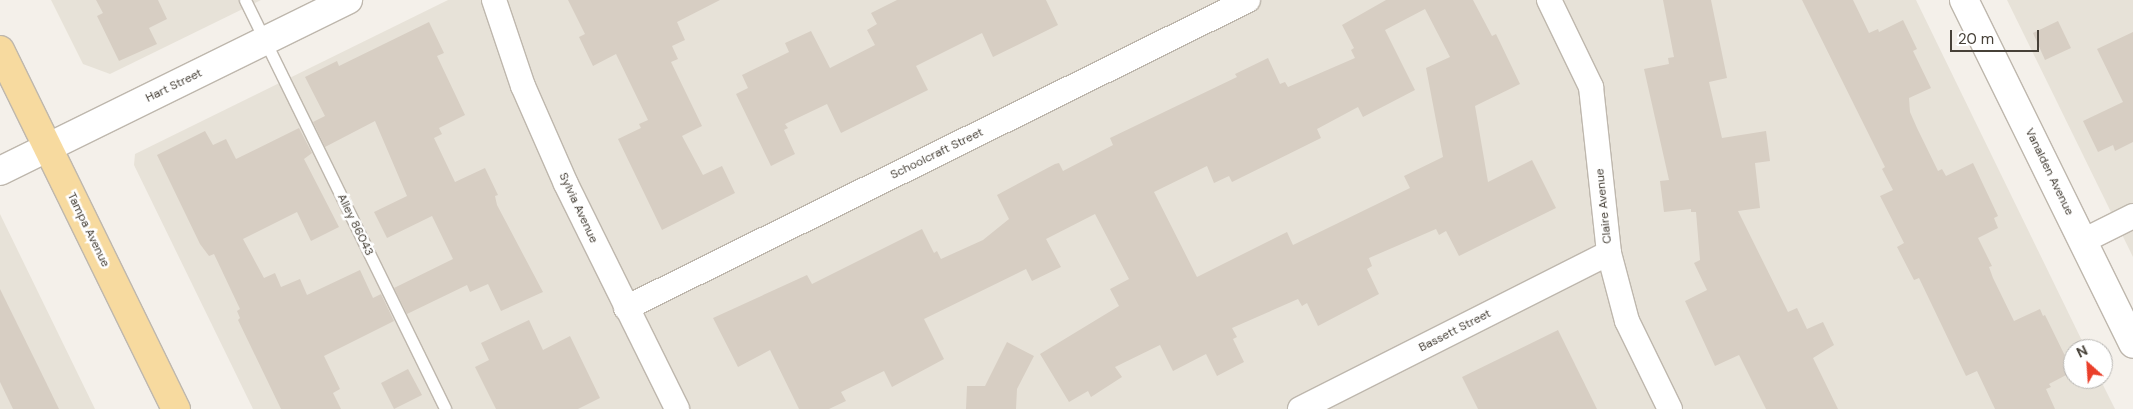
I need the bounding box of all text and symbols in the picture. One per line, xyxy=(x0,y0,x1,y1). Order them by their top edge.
scale bar xyxy=(1953,20,2042,52)
text: 20 m xyxy=(1958,29,1994,49)
street label: Hart Street xyxy=(143,66,205,106)
street label: Schoolcraft Street xyxy=(888,125,986,183)
street label: Vanalden Avenue xyxy=(2022,126,2076,218)
street label: Claire Avenue xyxy=(1593,168,1615,244)
street label: Sylvia Avenue xyxy=(555,171,601,245)
street label: Tampa Avenue xyxy=(64,190,112,270)
street label: Alley 86043 xyxy=(334,192,376,258)
street label: Bassett Street xyxy=(1417,307,1493,355)
north arrow xyxy=(2063,339,2113,389)
text: N xyxy=(2073,341,2090,362)

